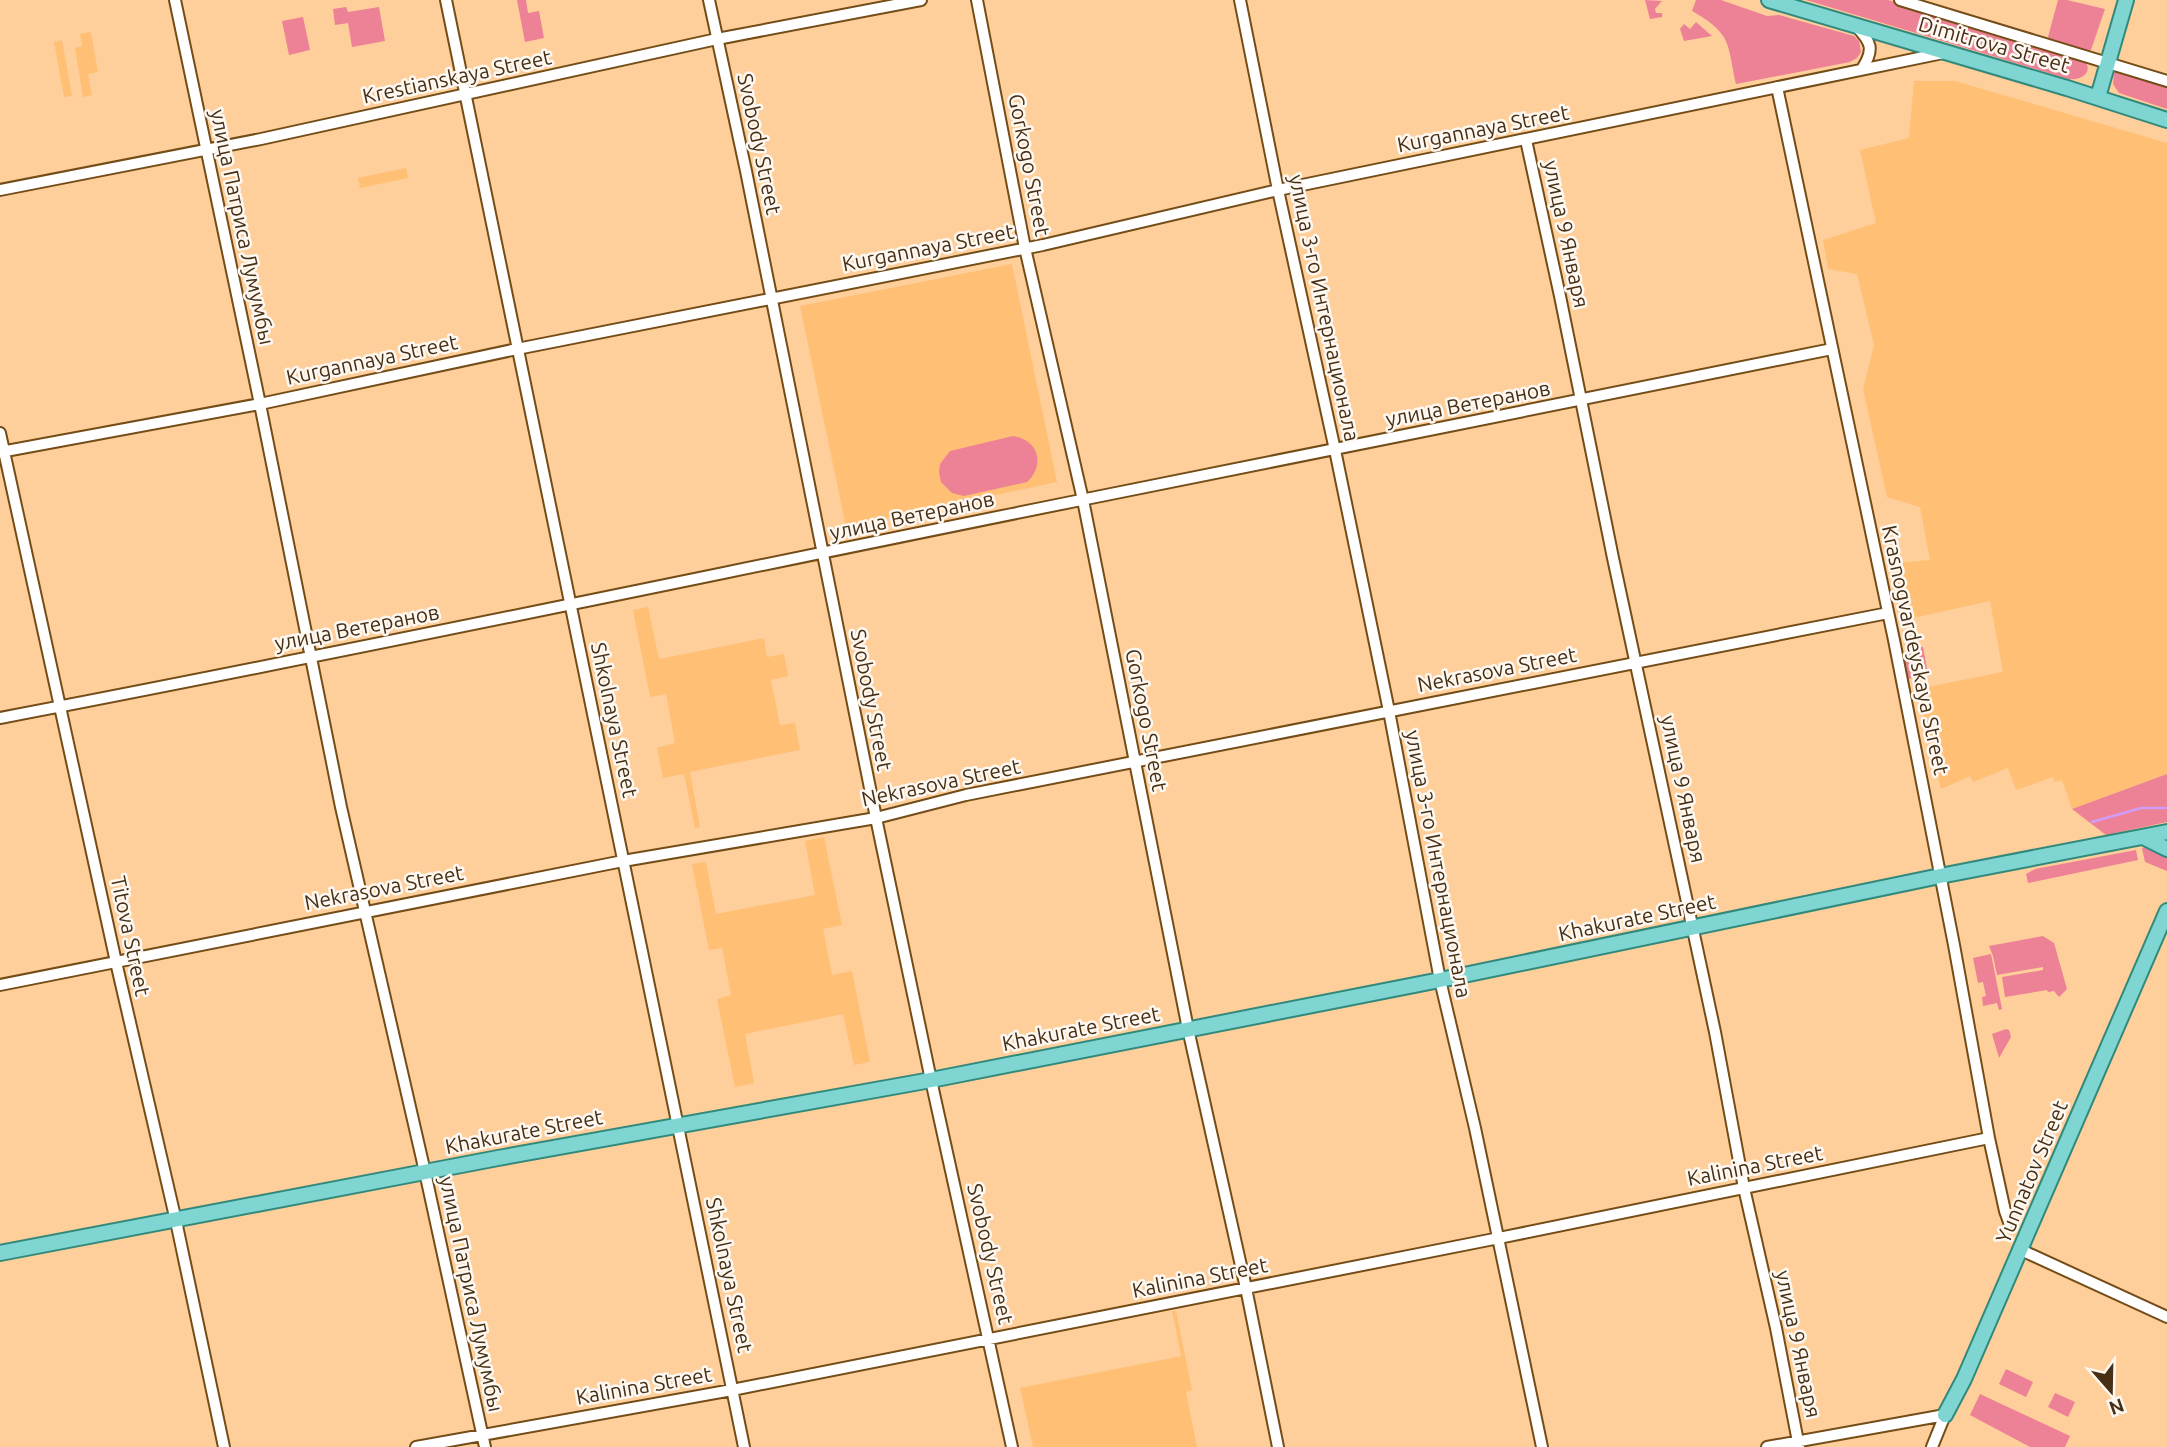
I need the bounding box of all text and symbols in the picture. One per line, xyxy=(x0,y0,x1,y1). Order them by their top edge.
street label: Dimitrova Street xyxy=(1916,11,2073,77)
street label: Krestianskaya Street xyxy=(360,44,553,108)
street label: Svobody Street xyxy=(733,71,787,217)
street label: Gorkogo Street xyxy=(1004,92,1056,238)
street label: Kurgannaya Street xyxy=(1395,100,1571,156)
street label: улица Патриса Лумумбы xyxy=(206,107,280,347)
street label: улица 9 Января xyxy=(1540,158,1594,310)
street label: улица 3-го Интернационала xyxy=(1285,172,1365,443)
street label: Kurgannaya Street xyxy=(840,219,1016,275)
street label: Kurgannaya Street xyxy=(284,329,460,389)
street label: улица Ветеранов xyxy=(1383,375,1552,431)
street label: улица Ветеранов xyxy=(827,486,996,544)
street label: Krasnogvardeyskaya Street xyxy=(1878,523,1954,777)
street label: улица Ветеранов xyxy=(272,599,441,655)
street label: Svobody Street xyxy=(846,627,897,773)
street label: Shkolnaya Street xyxy=(587,640,643,800)
street label: Nekrasova Street xyxy=(1415,642,1578,696)
street label: Gorkogo Street xyxy=(1121,647,1173,793)
street label: улица 9 Января xyxy=(1657,713,1711,865)
street label: улица 3-го Интернационала xyxy=(1401,728,1477,1000)
street label: Nekrasova Street xyxy=(859,753,1022,811)
street label: Nekrasova Street xyxy=(302,860,465,914)
street label: Titova Street xyxy=(107,874,155,998)
street label: Khakurate Street xyxy=(1556,889,1718,945)
street label: Khakurate Street xyxy=(1000,1001,1162,1055)
street label: Yunnatov Street xyxy=(1990,1097,2072,1247)
street label: Khakurate Street xyxy=(443,1104,605,1158)
street label: Kalinina Street xyxy=(1685,1140,1825,1190)
street label: улица Патриса Лумумбы xyxy=(435,1174,509,1414)
street label: Svobody Street xyxy=(963,1181,1019,1326)
street label: Shkolnaya Street xyxy=(702,1195,758,1355)
street label: Kalinina Street xyxy=(1130,1252,1270,1302)
street label: улица 9 Января xyxy=(1772,1268,1826,1420)
north arrow xyxy=(2076,1356,2146,1426)
street label: Kalinina Street xyxy=(574,1361,714,1409)
text: N xyxy=(2106,1394,2127,1420)

